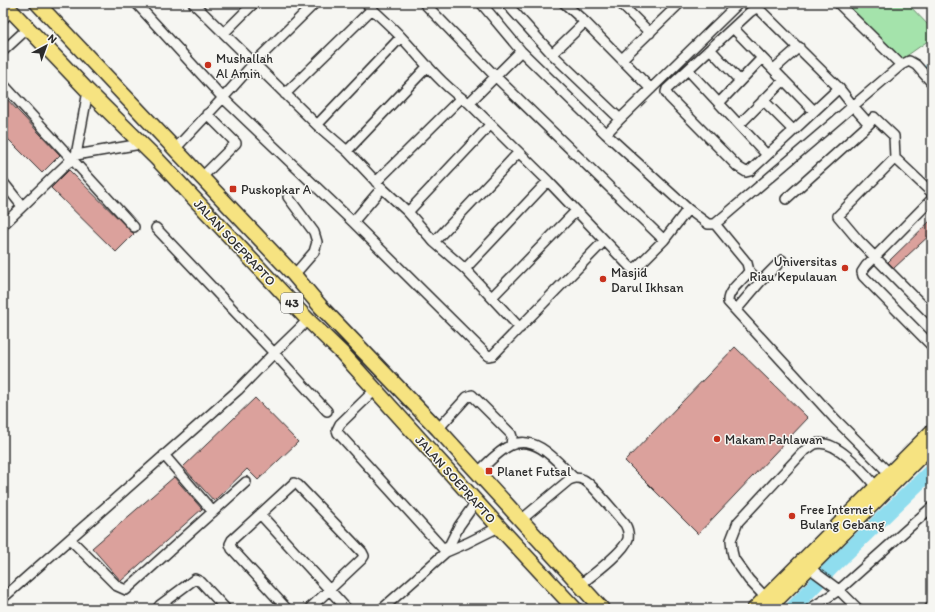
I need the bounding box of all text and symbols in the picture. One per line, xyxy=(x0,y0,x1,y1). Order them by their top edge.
north arrow xyxy=(26,26,66,66)
text: N xyxy=(45,31,59,46)
place label: Mushallah Al Amin xyxy=(216,51,273,81)
marker: Mushallah Al Amin xyxy=(203,60,213,70)
place label: Puskopkar A xyxy=(241,182,312,197)
marker: Puskopkar A xyxy=(228,184,238,194)
street label: JALAN SOEPRAPTO xyxy=(191,196,279,289)
place label: Universitas Riau Kepulauan xyxy=(750,254,838,284)
marker: Universitas Riau Kepulauan xyxy=(840,263,850,273)
place label: Masjid Darul Ikhsan xyxy=(611,265,684,295)
marker: Masjid Darul Ikhsan xyxy=(598,274,608,284)
road number: 43 xyxy=(281,293,303,313)
street label: JALAN SOEPRAPTO xyxy=(412,432,499,526)
place label: Makam Pahlawan xyxy=(725,432,823,447)
marker: Makam Pahlawan xyxy=(712,434,722,444)
place label: Planet Futsal xyxy=(497,464,571,479)
marker: Planet Futsal xyxy=(484,466,494,476)
place label: Free Internet Bulang Gebang xyxy=(800,502,885,532)
marker: Free Internet Bulang Gebang xyxy=(787,511,797,521)

